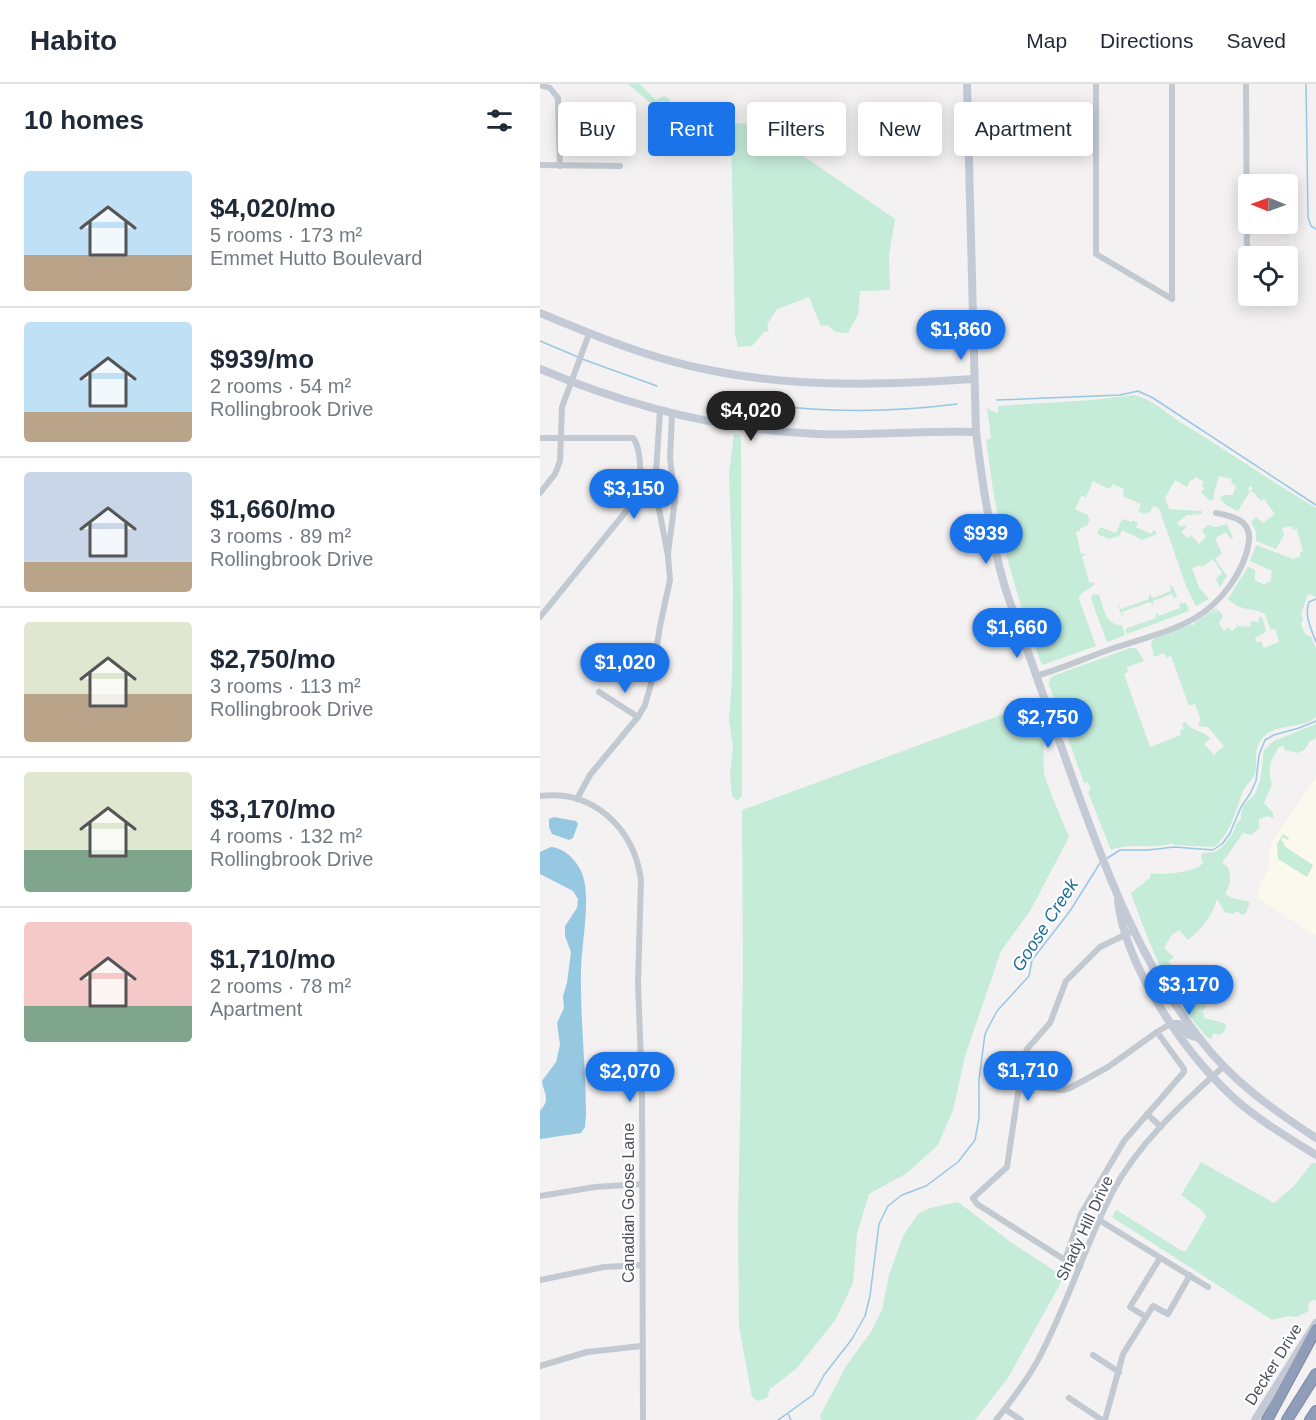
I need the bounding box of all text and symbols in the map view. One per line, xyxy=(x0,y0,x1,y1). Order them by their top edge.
text: Habito xyxy=(30,25,117,56)
text: Map xyxy=(1026,29,1067,52)
text: Directions xyxy=(1100,29,1193,52)
text: Saved xyxy=(1226,29,1286,52)
chip: Buy xyxy=(558,102,636,156)
chip: Rent xyxy=(648,102,735,156)
chip: Filters xyxy=(747,102,846,156)
chip: New xyxy=(858,102,942,156)
chip: Apartment xyxy=(954,102,1093,156)
icon: filters xyxy=(483,104,516,137)
text: 10 homes xyxy=(24,105,144,135)
north arrow xyxy=(1238,174,1298,234)
map controls xyxy=(1238,174,1298,306)
text: $4,020/mo xyxy=(210,193,336,223)
icon: home xyxy=(72,195,144,267)
text: 5 rooms · 173 m² xyxy=(210,224,362,246)
button: locate xyxy=(1238,246,1298,306)
text: Emmet Hutto Boulevard xyxy=(210,247,422,269)
pin: $1,860 xyxy=(912,310,1010,361)
text: $1,860 xyxy=(930,318,992,340)
text: $939/mo xyxy=(210,344,314,374)
icon: home xyxy=(72,346,144,418)
text: 2 rooms · 54 m² xyxy=(210,375,351,397)
pin: $4,020 xyxy=(702,391,800,442)
text: Rollingbrook Drive xyxy=(210,398,373,420)
text: $4,020 xyxy=(720,399,782,421)
pin: $3,150 xyxy=(585,469,683,520)
text: $3,150 xyxy=(603,477,665,499)
text: $1,660/mo xyxy=(210,494,336,524)
icon: home xyxy=(72,496,144,568)
pin: $939 xyxy=(950,514,1022,565)
text: $939 xyxy=(964,522,1008,544)
text: 3 rooms · 89 m² xyxy=(210,525,351,547)
text: Rollingbrook Drive xyxy=(210,548,373,570)
pin: $1,660 xyxy=(968,608,1066,659)
text: $1,660 xyxy=(986,616,1048,638)
pin: $1,020 xyxy=(576,643,674,694)
text: $2,750/mo xyxy=(210,644,336,674)
icon: home xyxy=(72,646,144,718)
text: $1,020 xyxy=(594,651,656,673)
text: 3 rooms · 113 m² xyxy=(210,675,361,697)
text: Rollingbrook Drive xyxy=(210,698,373,720)
pin: $2,750 xyxy=(999,698,1097,749)
text: $2,750 xyxy=(1017,706,1079,728)
text: $3,170/mo xyxy=(210,794,336,824)
icon: home xyxy=(72,796,144,868)
text: 4 rooms · 132 m² xyxy=(210,825,362,847)
text: Rollingbrook Drive xyxy=(210,848,373,870)
water label: Goose Creek xyxy=(1008,874,1083,975)
text: $1,710/mo xyxy=(210,944,336,974)
icon: home xyxy=(72,946,144,1018)
pin: $3,170 xyxy=(1140,965,1238,1016)
text: $3,170 xyxy=(1158,973,1220,995)
text: 2 rooms · 78 m² xyxy=(210,975,351,997)
text: Apartment xyxy=(210,998,302,1020)
pin: $1,710 xyxy=(979,1051,1077,1102)
pin: $2,070 xyxy=(581,1052,679,1103)
text: $1,710 xyxy=(997,1059,1059,1081)
text: $2,070 xyxy=(599,1060,661,1082)
street label: Canadian Goose Lane xyxy=(620,1123,637,1283)
street label: Shady Hill Drive xyxy=(1053,1173,1116,1283)
street label: Decker Drive xyxy=(1242,1320,1305,1408)

